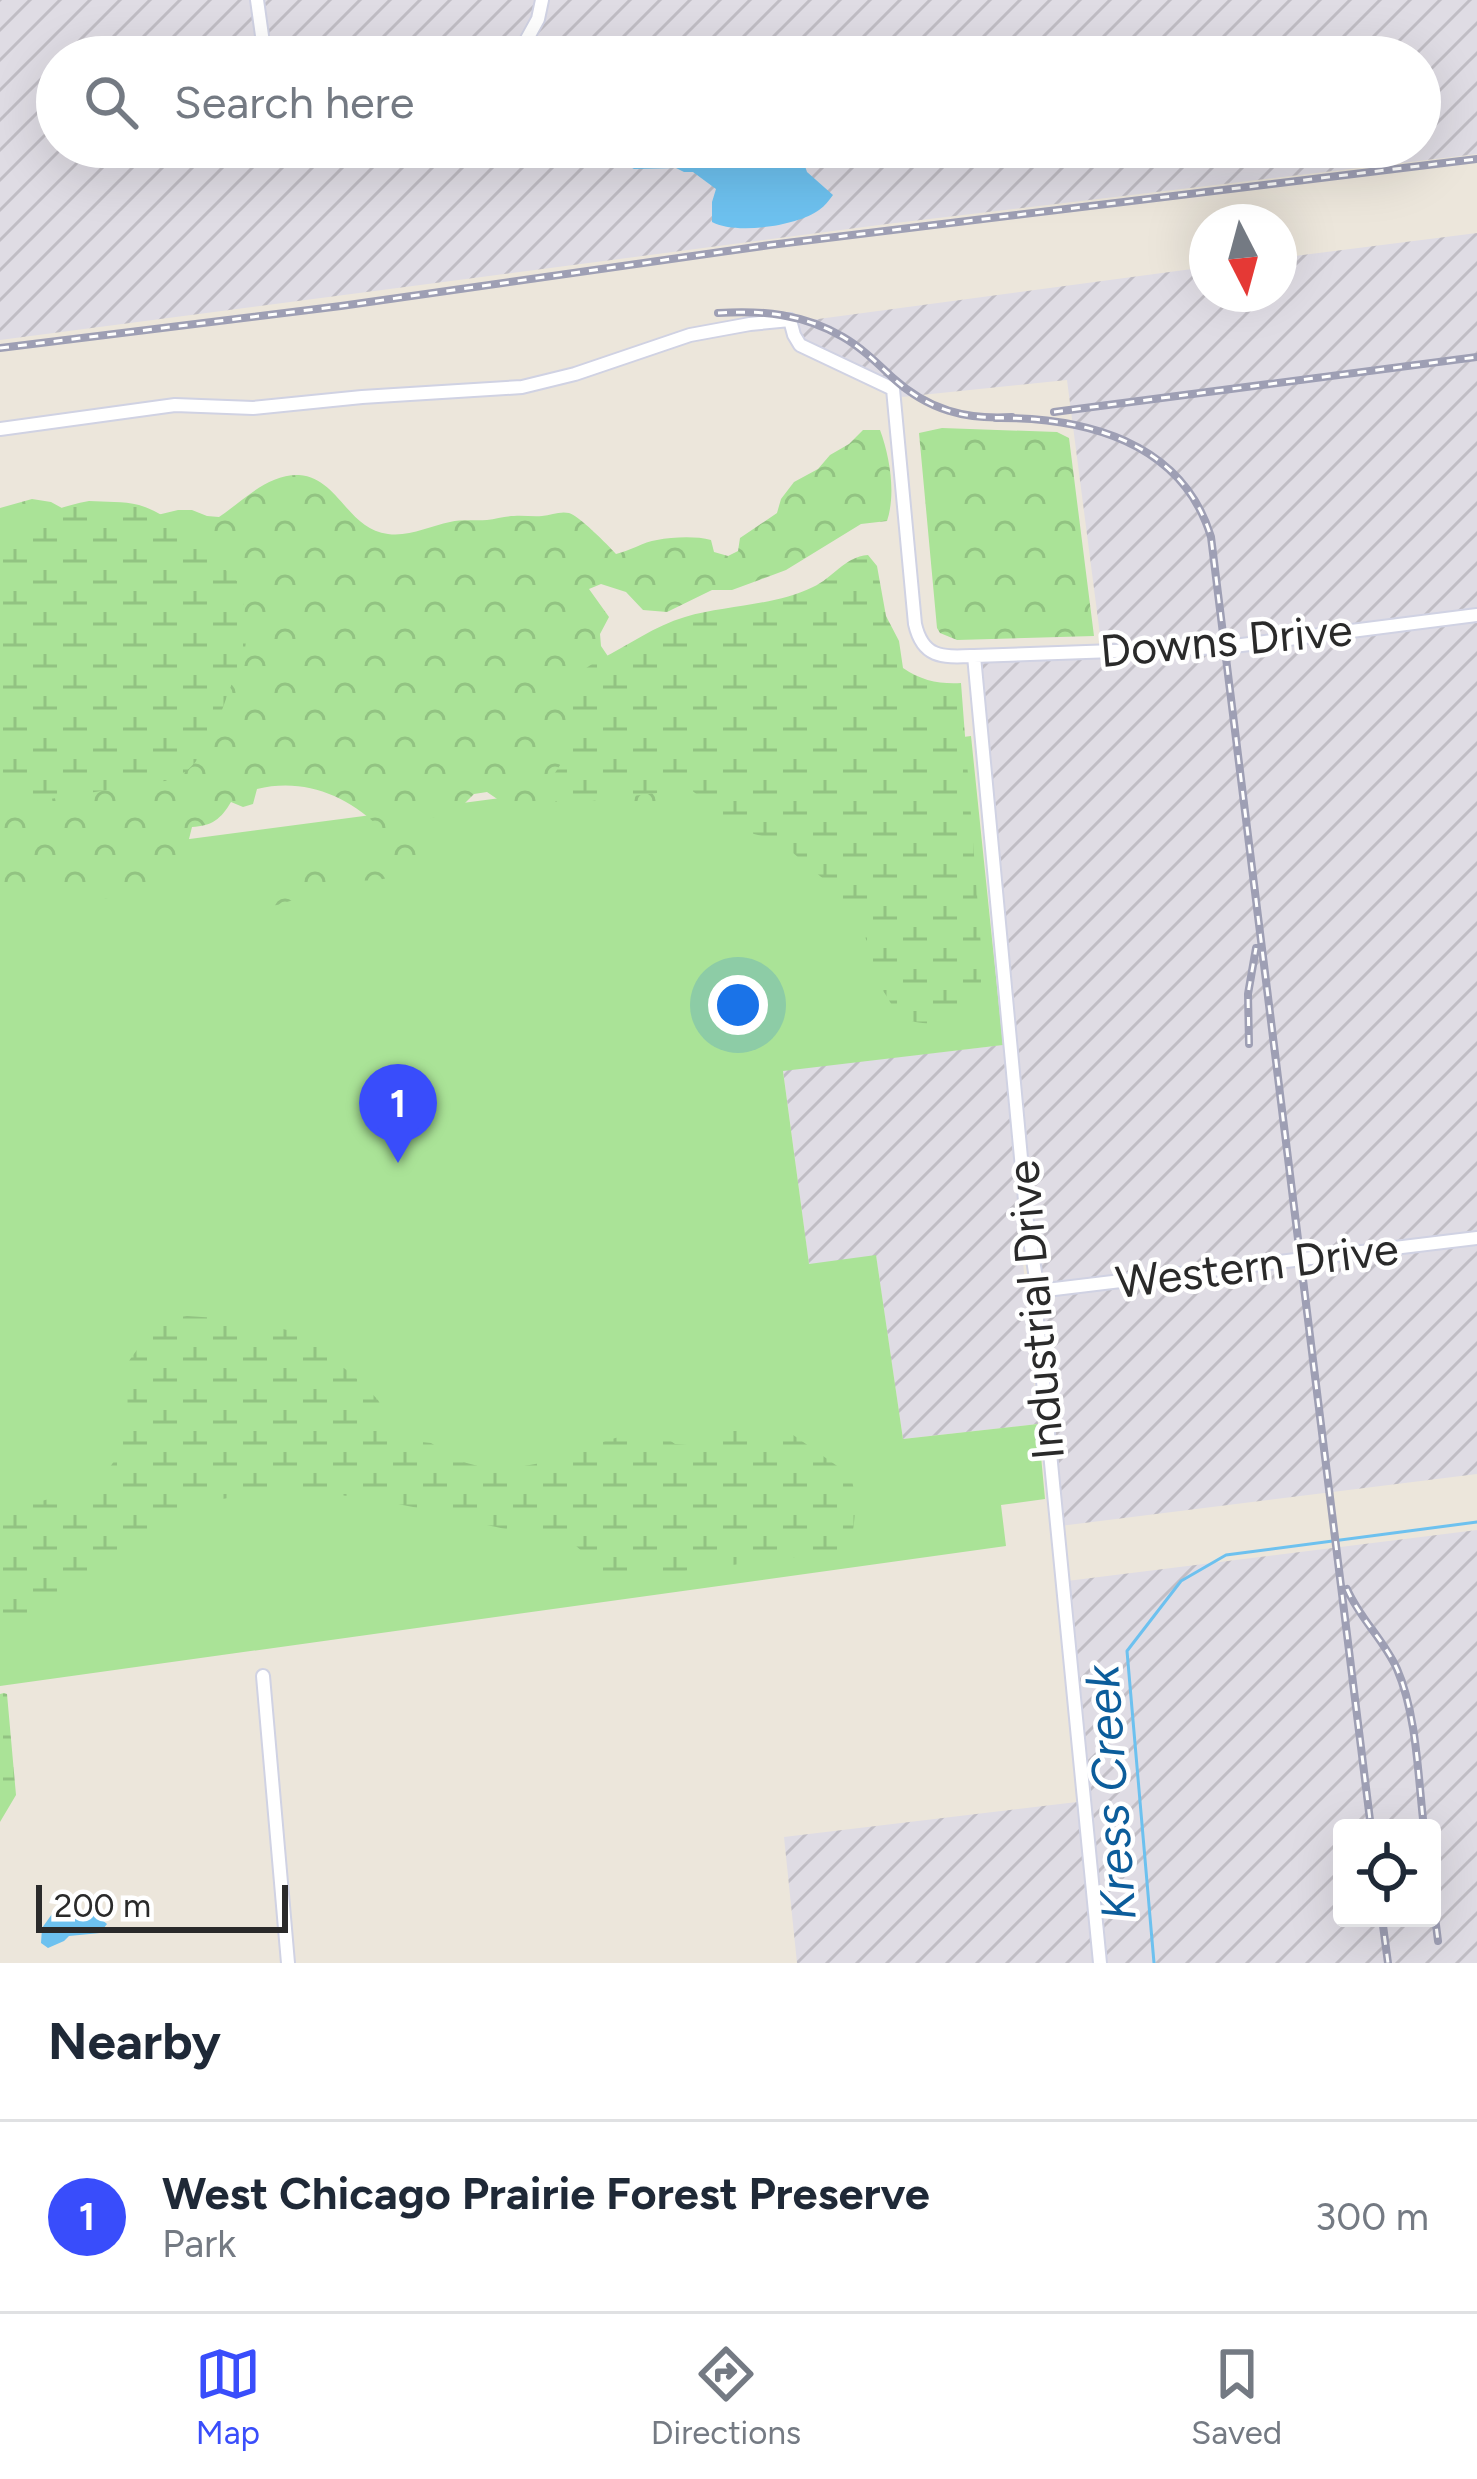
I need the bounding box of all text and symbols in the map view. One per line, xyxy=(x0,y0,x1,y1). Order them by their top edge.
search box xyxy=(36,36,1441,168)
icon: search xyxy=(78,69,144,135)
text: Search here xyxy=(174,75,414,129)
north arrow xyxy=(1189,204,1297,312)
street label: Downs Drive xyxy=(1098,602,1354,678)
your location xyxy=(708,975,768,1035)
pin: 1 xyxy=(359,1064,437,1163)
street label: Industrial Drive xyxy=(995,1158,1075,1462)
street label: Western Drive xyxy=(1113,1221,1401,1309)
water label: Kress Creek xyxy=(1072,1662,1148,1922)
map controls xyxy=(1333,1819,1441,1927)
button: locate xyxy=(1333,1819,1441,1927)
scale bar xyxy=(36,1879,288,1932)
text: 200 m xyxy=(54,1886,151,1925)
text: Nearby xyxy=(48,2011,221,2072)
text: West Chicago Prairie Forest Preserve xyxy=(162,2166,930,2220)
text: 1 xyxy=(79,2193,95,2240)
text: 300 m xyxy=(1315,2193,1429,2240)
text: Park xyxy=(162,2220,236,2267)
tab: Map xyxy=(195,2341,261,2452)
tab: Directions xyxy=(651,2341,801,2452)
tab: Saved xyxy=(1191,2341,1282,2452)

